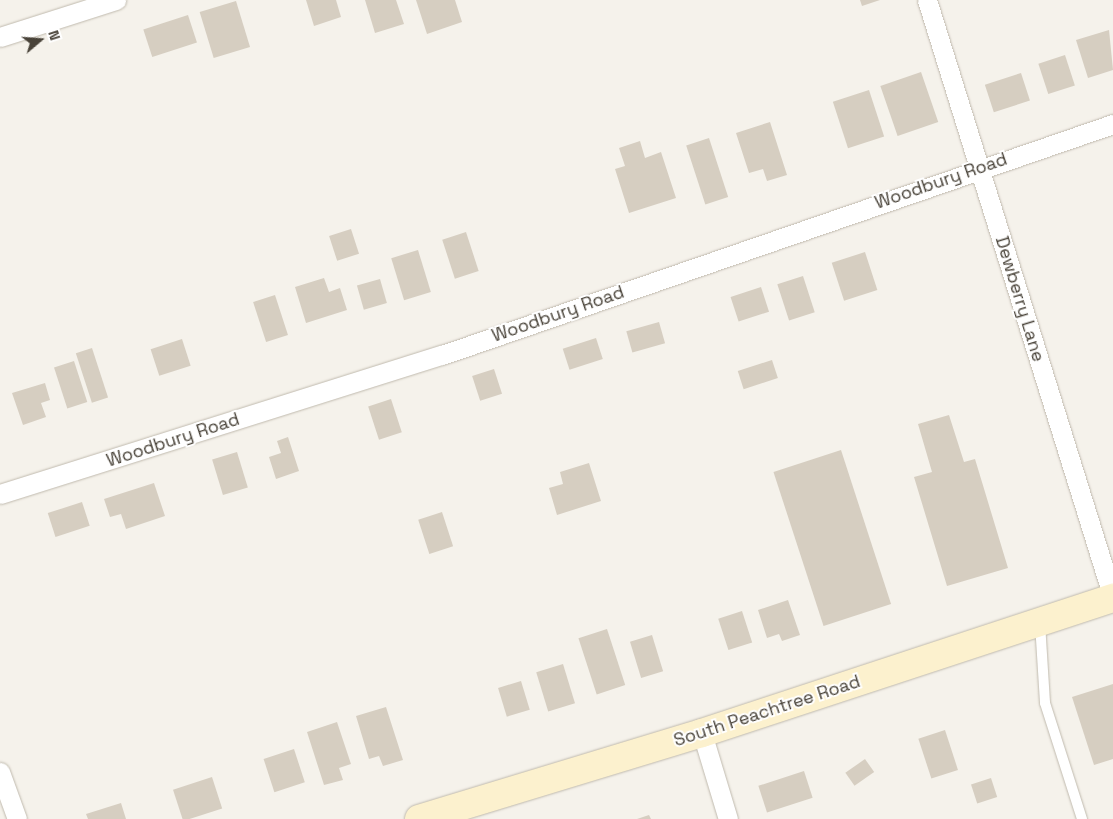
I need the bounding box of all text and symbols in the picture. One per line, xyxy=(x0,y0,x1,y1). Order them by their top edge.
north arrow xyxy=(15,15,65,65)
text: N xyxy=(44,28,64,43)
street label: Woodbury Road xyxy=(872,148,1010,214)
street label: Dewberry Lane xyxy=(991,234,1049,364)
street label: Woodbury Road xyxy=(489,281,627,347)
street label: Woodbury Road xyxy=(104,408,242,472)
street label: South Peachtree Road xyxy=(671,671,863,751)

